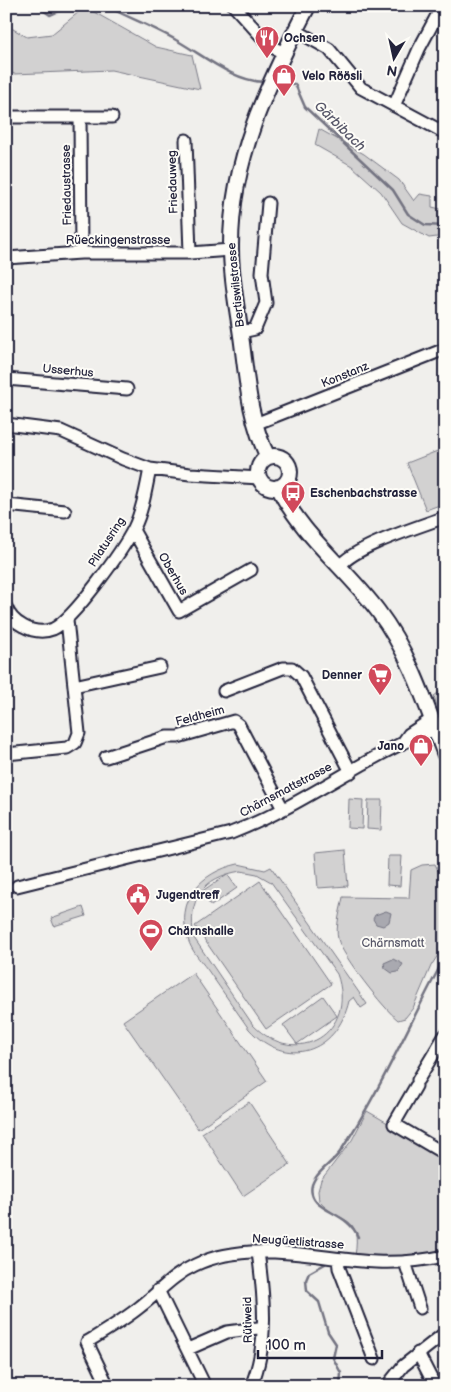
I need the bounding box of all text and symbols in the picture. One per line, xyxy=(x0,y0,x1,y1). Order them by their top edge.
restaurant icon: Ochsen xyxy=(254,25,280,59)
place label: Ochsen xyxy=(284,31,326,46)
north arrow xyxy=(368,32,418,82)
text: N xyxy=(386,61,399,80)
shop icon: Velo Röösli xyxy=(271,63,297,97)
place label: Velo Röösli xyxy=(302,69,362,84)
water label: Gärbibach xyxy=(311,97,370,155)
street label: Friedaustrasse xyxy=(59,144,75,226)
street label: Friedauweg xyxy=(164,150,182,214)
street label: Rüeckingenstrasse xyxy=(66,233,170,248)
street label: Bertiswilstrasse xyxy=(224,242,248,328)
street label: Konstanz xyxy=(319,359,371,391)
street label: Usserhus xyxy=(42,361,94,381)
bus stop icon: Eschenbachstrasse xyxy=(280,480,306,514)
place label: Eschenbachstrasse xyxy=(310,486,417,501)
street label: Pilatusring xyxy=(85,514,129,570)
street label: Oberhus xyxy=(155,550,191,598)
supermarket icon: Denner xyxy=(367,662,393,696)
place label: Denner xyxy=(322,668,362,683)
street label: Feldheim xyxy=(174,702,226,730)
shop icon: Jano xyxy=(408,733,434,767)
place label: Jano xyxy=(378,739,404,754)
street label: Chärnsmattstrasse xyxy=(237,759,335,821)
public building icon: Jugendtreff xyxy=(125,882,151,916)
place label: Jugendtreff xyxy=(156,888,220,903)
sports icon: Chärnshalle xyxy=(138,918,164,952)
place label: Chärnshalle xyxy=(168,924,234,939)
park label: Chärnsmatt xyxy=(361,936,425,951)
street label: Neugüetlistrasse xyxy=(251,1231,345,1253)
street label: Rütiweid xyxy=(240,1296,256,1343)
scale bar xyxy=(258,1327,382,1359)
text: 100 m xyxy=(266,1336,306,1355)

